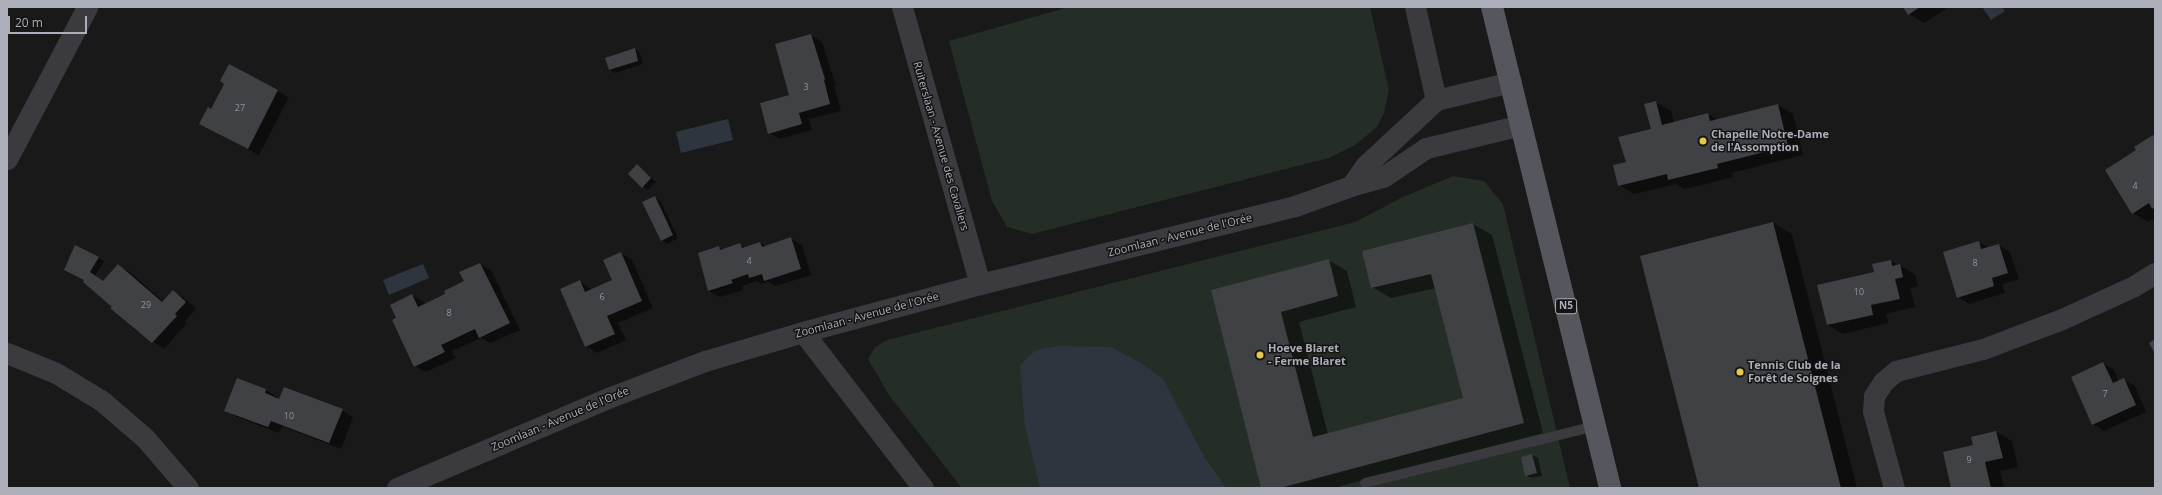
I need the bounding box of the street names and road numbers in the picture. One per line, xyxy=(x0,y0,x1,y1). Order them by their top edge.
street label: Ruiterslaan - Avenue des Cavaliers xyxy=(910,60,972,232)
street label: Zoomlaan - Avenue de l'Orée xyxy=(1106,211,1254,259)
street label: Zoomlaan - Avenue de l'Orée xyxy=(794,289,940,341)
road number: N5 xyxy=(1555,298,1577,314)
street label: Zoomlaan - Avenue de l'Orée xyxy=(489,384,631,454)

